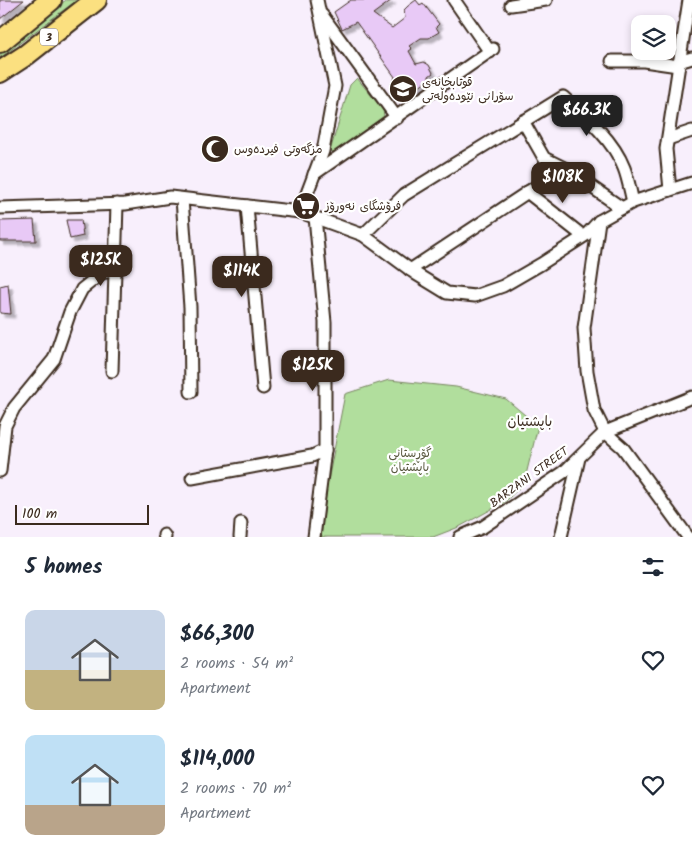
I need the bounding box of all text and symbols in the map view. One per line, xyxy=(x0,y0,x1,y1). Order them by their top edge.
map controls xyxy=(631,15,676,60)
button: layers xyxy=(631,15,676,60)
road number: 3 xyxy=(40,28,58,46)
place label: قوتابخانەی سۆرانی نێودەوڵەتی xyxy=(422,73,514,106)
school or university icon: قوتابخانەی سۆرانی نێودەوڵەتی xyxy=(388,74,418,104)
pin: $66.3K xyxy=(546,94,628,137)
text: $66.3K xyxy=(563,98,612,123)
mosque icon: مزگەوتی فیردەوس xyxy=(200,134,230,164)
place label: مزگەوتی فیردەوس xyxy=(234,140,323,159)
pin: $108K xyxy=(528,162,598,204)
text: $108K xyxy=(542,165,584,190)
supermarket icon: فرۆشگای نەورۆز xyxy=(291,191,321,221)
place label: فرۆشگای نەورۆز xyxy=(324,197,401,216)
pin: $125K xyxy=(66,244,136,287)
text: $125K xyxy=(80,248,122,273)
pin: $114K xyxy=(207,256,277,298)
text: $114K xyxy=(223,259,261,284)
pin: $125K xyxy=(278,350,348,392)
text: $125K xyxy=(292,353,334,378)
district label: باپشتیان xyxy=(508,411,552,433)
street label: BARZANI STREET xyxy=(486,441,574,513)
park label: گۆڕستانی باپشتیان xyxy=(388,444,432,477)
scale bar xyxy=(15,502,149,525)
text: 100 m xyxy=(22,503,57,525)
text: 5 homes xyxy=(25,551,102,584)
icon: filters xyxy=(639,553,667,581)
text: $66,300 xyxy=(180,618,254,651)
icon: home xyxy=(65,630,125,690)
icon: heart xyxy=(639,646,667,674)
text: 2 rooms · 54 m² xyxy=(180,651,293,676)
text: Apartment xyxy=(180,676,251,701)
text: $114,000 xyxy=(180,743,254,776)
icon: home xyxy=(65,755,125,815)
icon: heart xyxy=(639,771,667,799)
text: 2 rooms · 70 m² xyxy=(180,776,291,801)
text: Apartment xyxy=(180,801,251,826)

